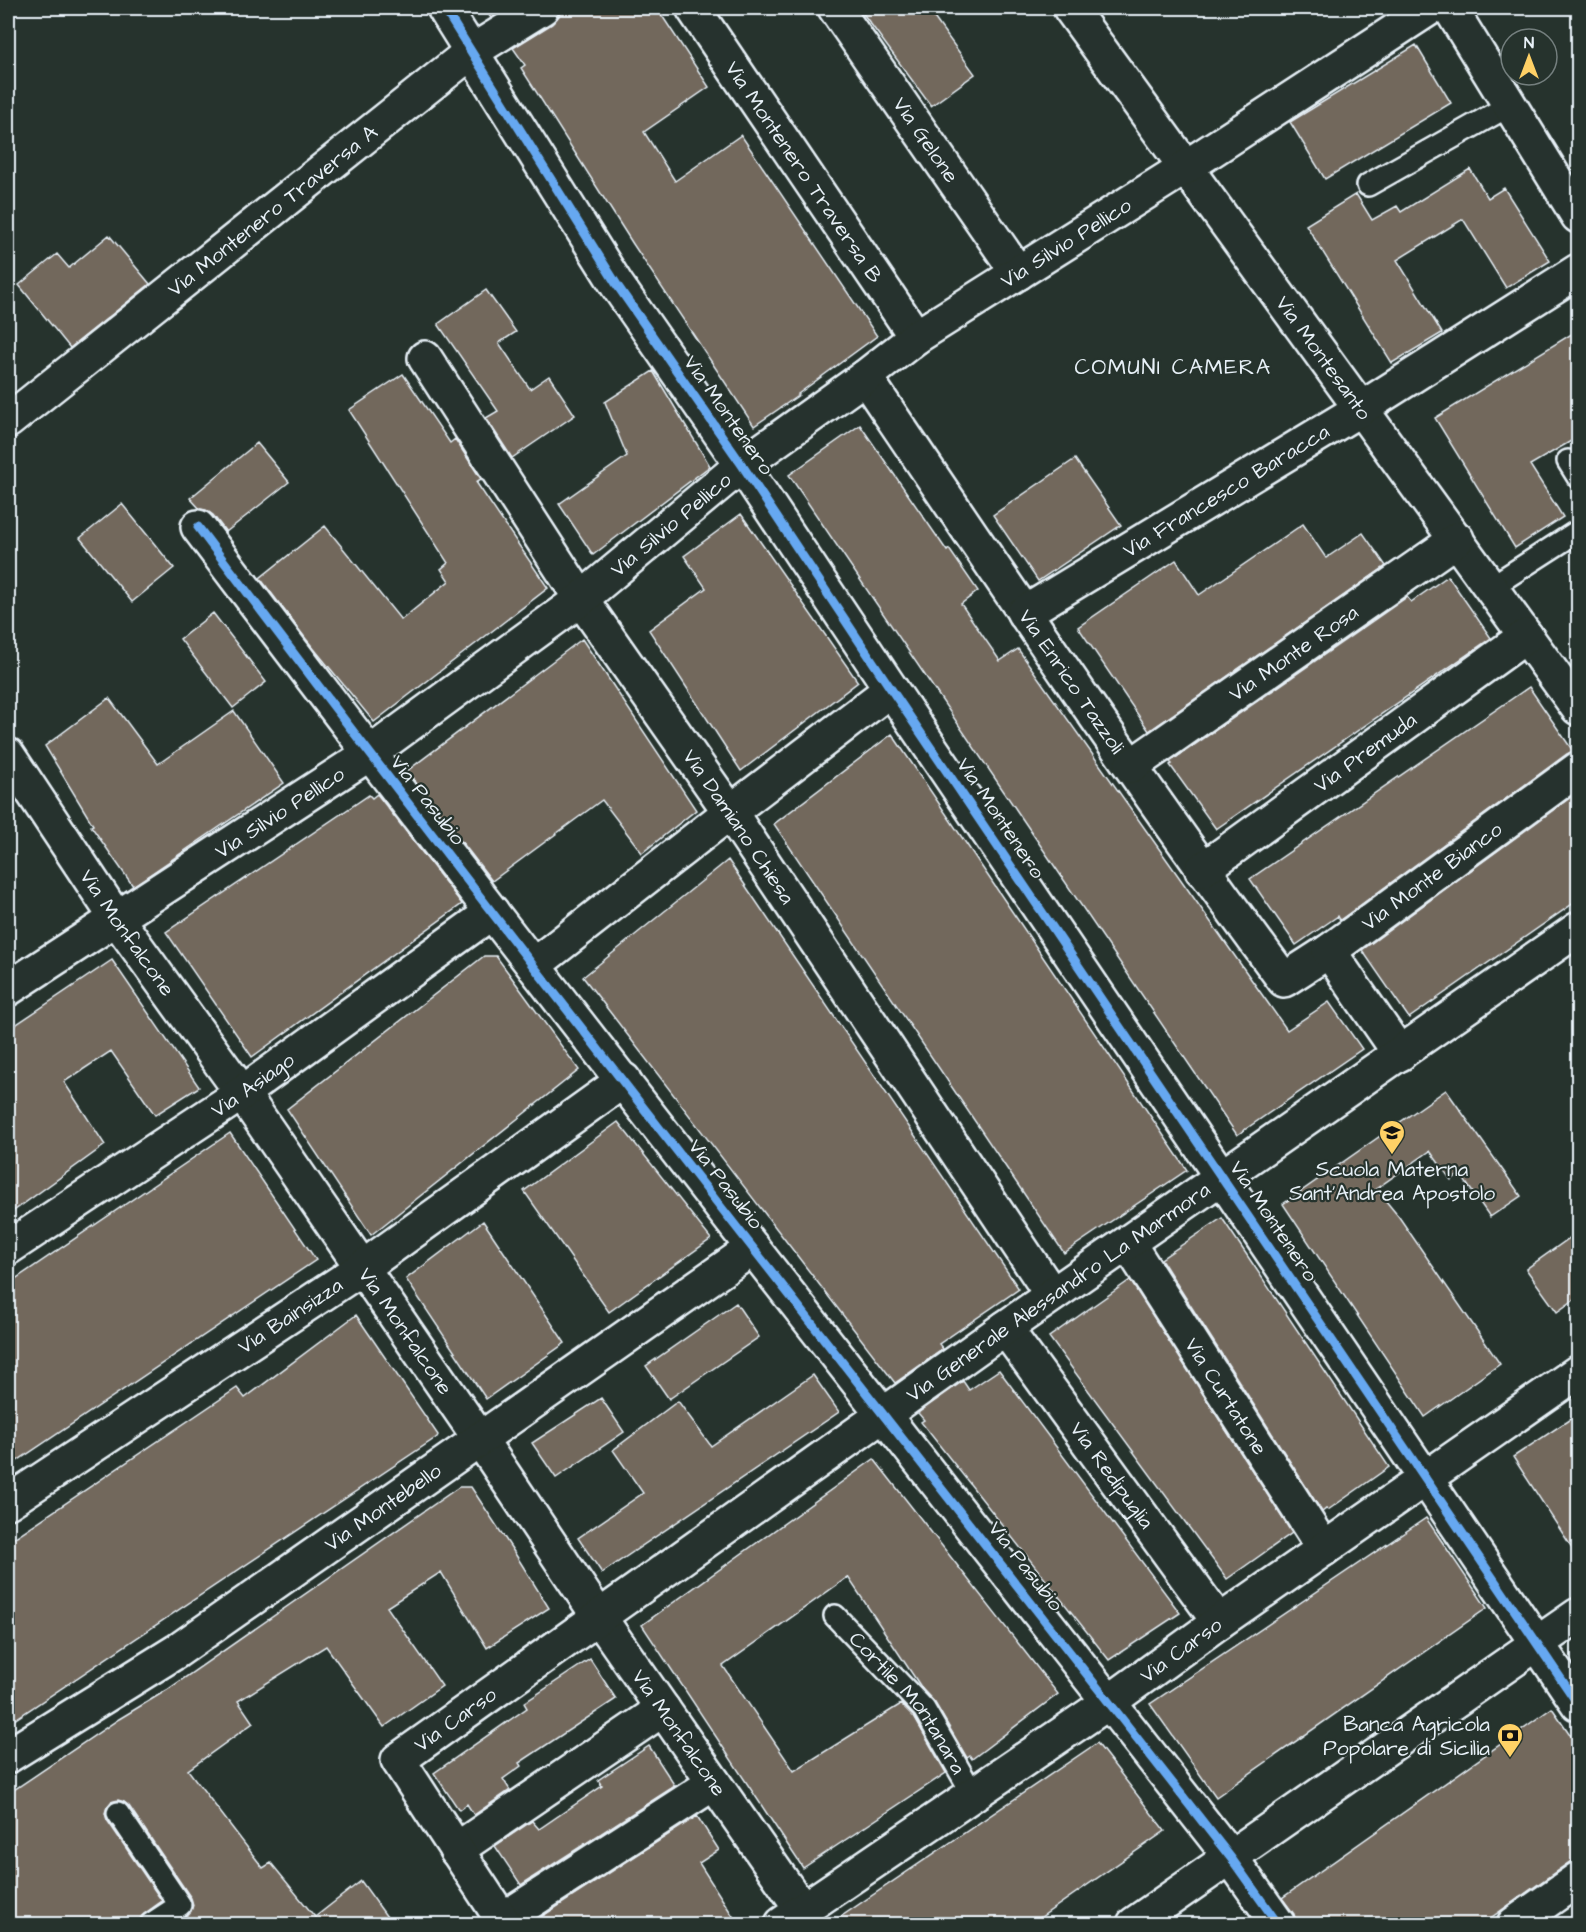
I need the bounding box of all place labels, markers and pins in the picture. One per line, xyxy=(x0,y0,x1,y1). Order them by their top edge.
school or university icon: Scuola Materna Sant'Andrea Apostolo xyxy=(1377,1118,1407,1156)
place label: Scuola Materna Sant'Andrea Apostolo xyxy=(1289,1155,1495,1209)
place label: Banca Agricola Popolare di Sicilia xyxy=(1323,1710,1490,1764)
bank icon: Banca Agricola Popolare di Sicilia xyxy=(1495,1721,1525,1759)

